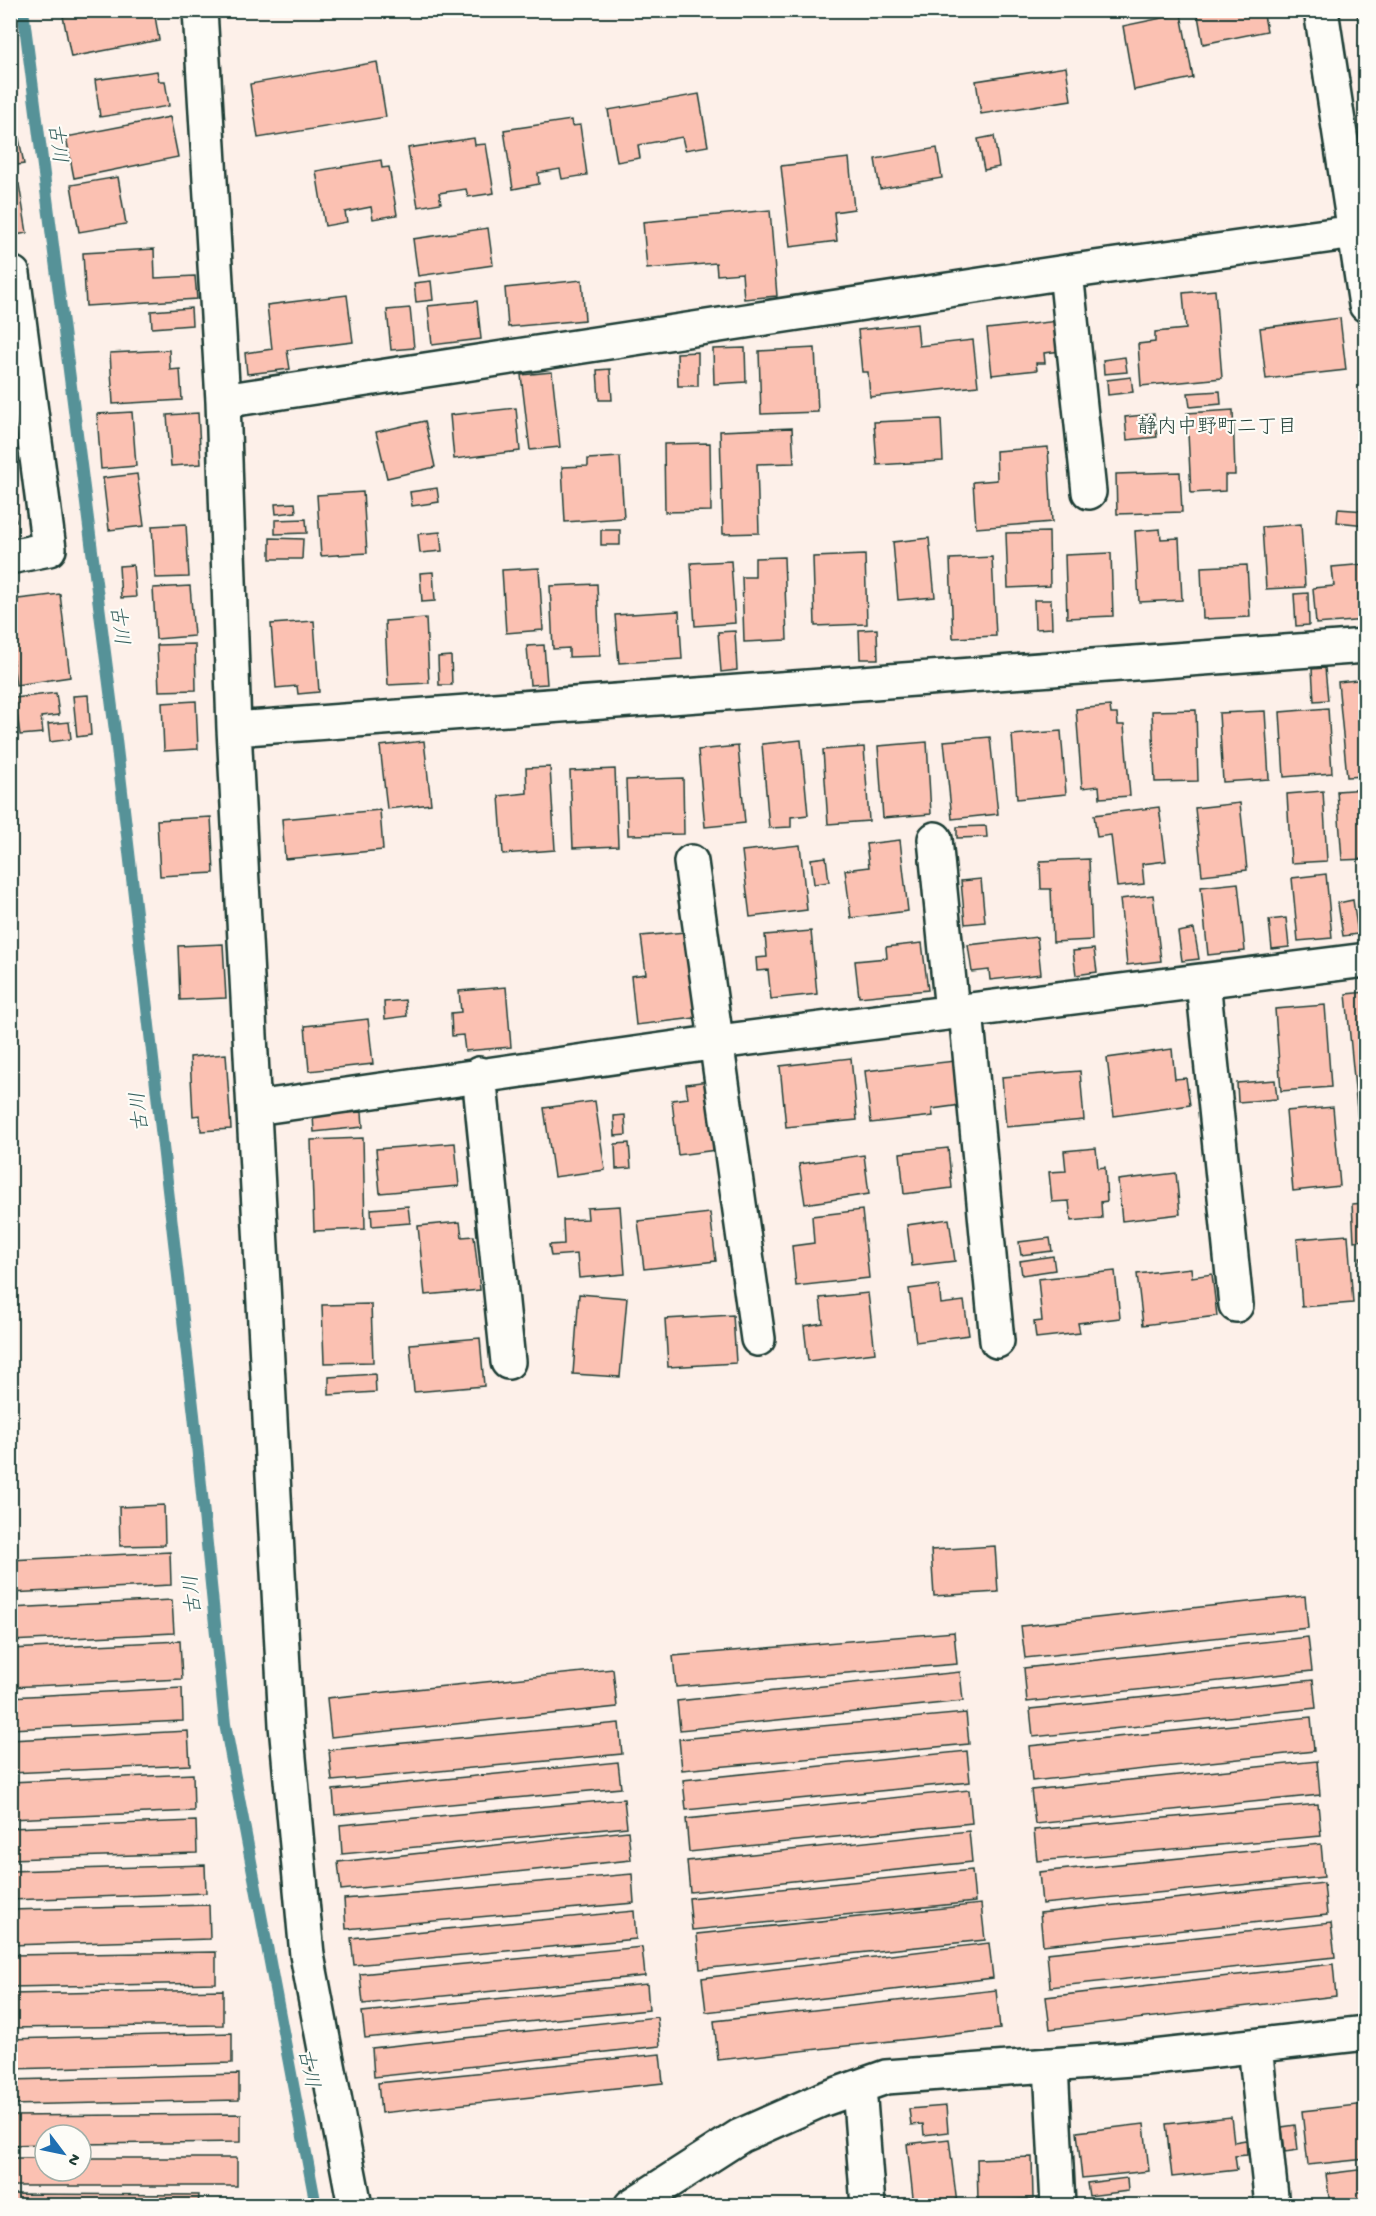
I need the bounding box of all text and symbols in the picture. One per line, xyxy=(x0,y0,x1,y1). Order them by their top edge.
water label: 古川 xyxy=(42,122,70,165)
district label: 静内中野町二丁目 xyxy=(1137,415,1297,440)
water label: 古川 xyxy=(104,604,132,647)
water label: 古川 xyxy=(127,1091,155,1133)
water label: 古川 xyxy=(180,1574,208,1616)
water label: 古川 xyxy=(291,2047,323,2090)
north arrow xyxy=(33,2123,93,2183)
text: N xyxy=(62,2150,84,2169)

